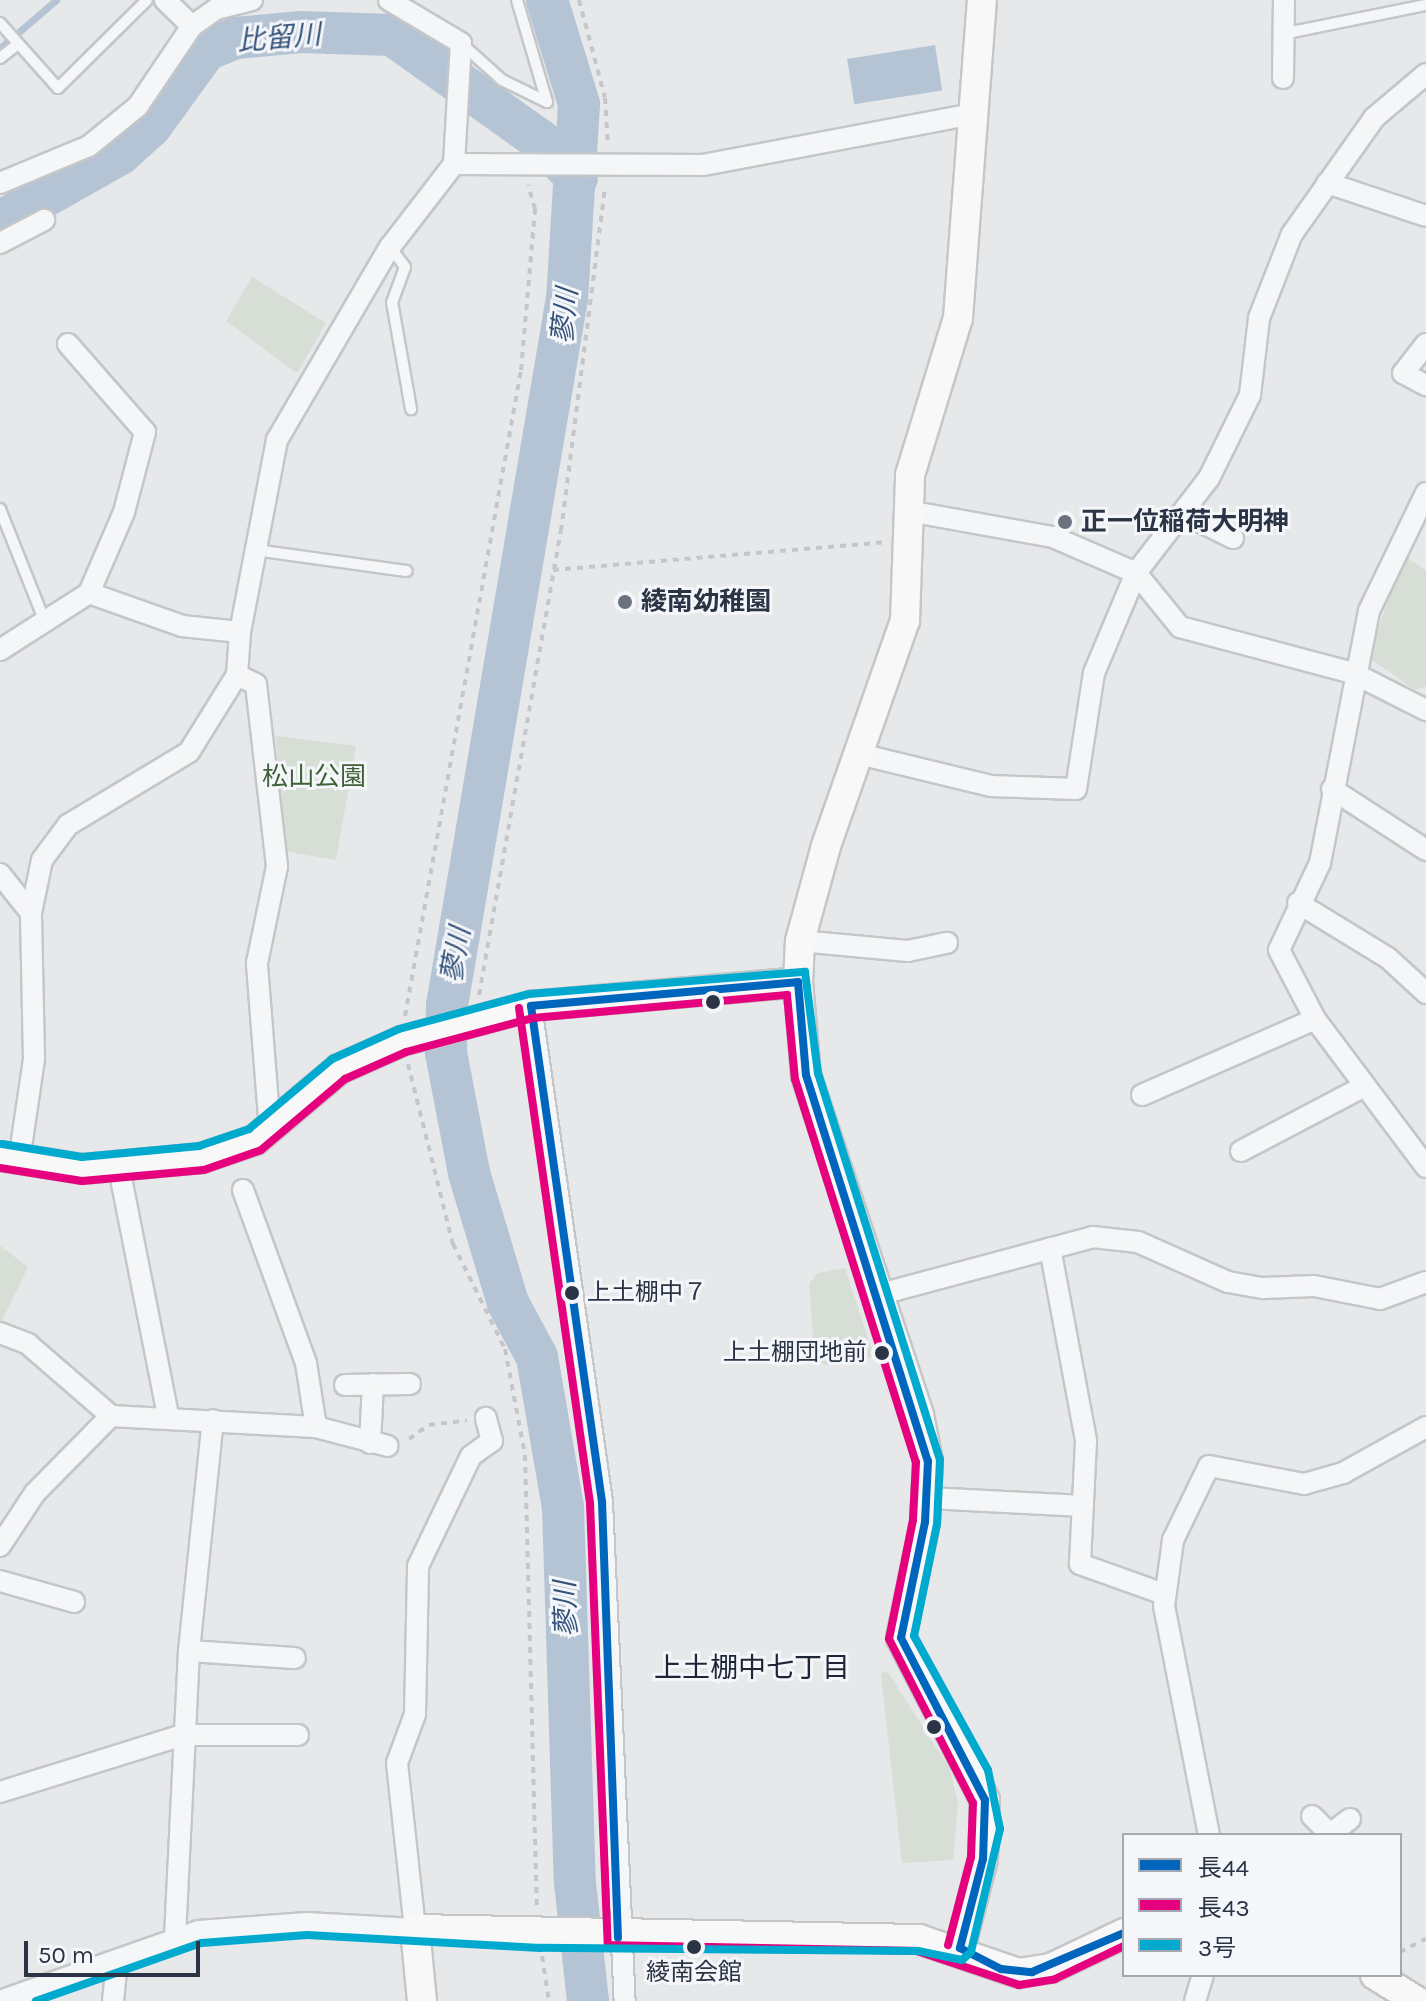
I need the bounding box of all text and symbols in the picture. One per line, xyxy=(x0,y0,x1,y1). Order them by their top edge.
water label: 比留川 xyxy=(236,18,322,58)
water label: 蓼川 xyxy=(545,286,585,346)
place label: 正一位稲荷大明神 xyxy=(1081,506,1289,538)
marker: 正一位稲荷大明神 xyxy=(1056,513,1074,531)
place label: 綾南幼稚園 xyxy=(641,586,771,618)
marker: 綾南幼稚園 xyxy=(616,593,634,611)
park label: 松山公園 xyxy=(262,761,366,793)
water label: 蓼川 xyxy=(435,925,477,985)
unlabelled marker xyxy=(705,994,721,1010)
place label: 上土棚中７ xyxy=(587,1279,707,1307)
marker: 上土棚中７ xyxy=(564,1285,580,1301)
place label: 上土棚団地前 xyxy=(723,1339,867,1367)
marker: 上土棚団地前 xyxy=(874,1345,890,1361)
water label: 蓼川 xyxy=(548,1580,584,1638)
district label: 上土棚中七丁目 xyxy=(654,1651,850,1685)
unlabelled marker xyxy=(926,1719,942,1735)
legend xyxy=(1122,1833,1402,1977)
text: 長44 xyxy=(1198,1854,1249,1882)
text: 長43 xyxy=(1198,1894,1250,1922)
scale bar xyxy=(28,1925,204,1975)
text: 3号 xyxy=(1198,1934,1236,1962)
marker: 綾南会館 xyxy=(686,1939,702,1955)
text: 50 m xyxy=(38,1941,94,1969)
place label: 綾南会館 xyxy=(646,1959,742,1987)

